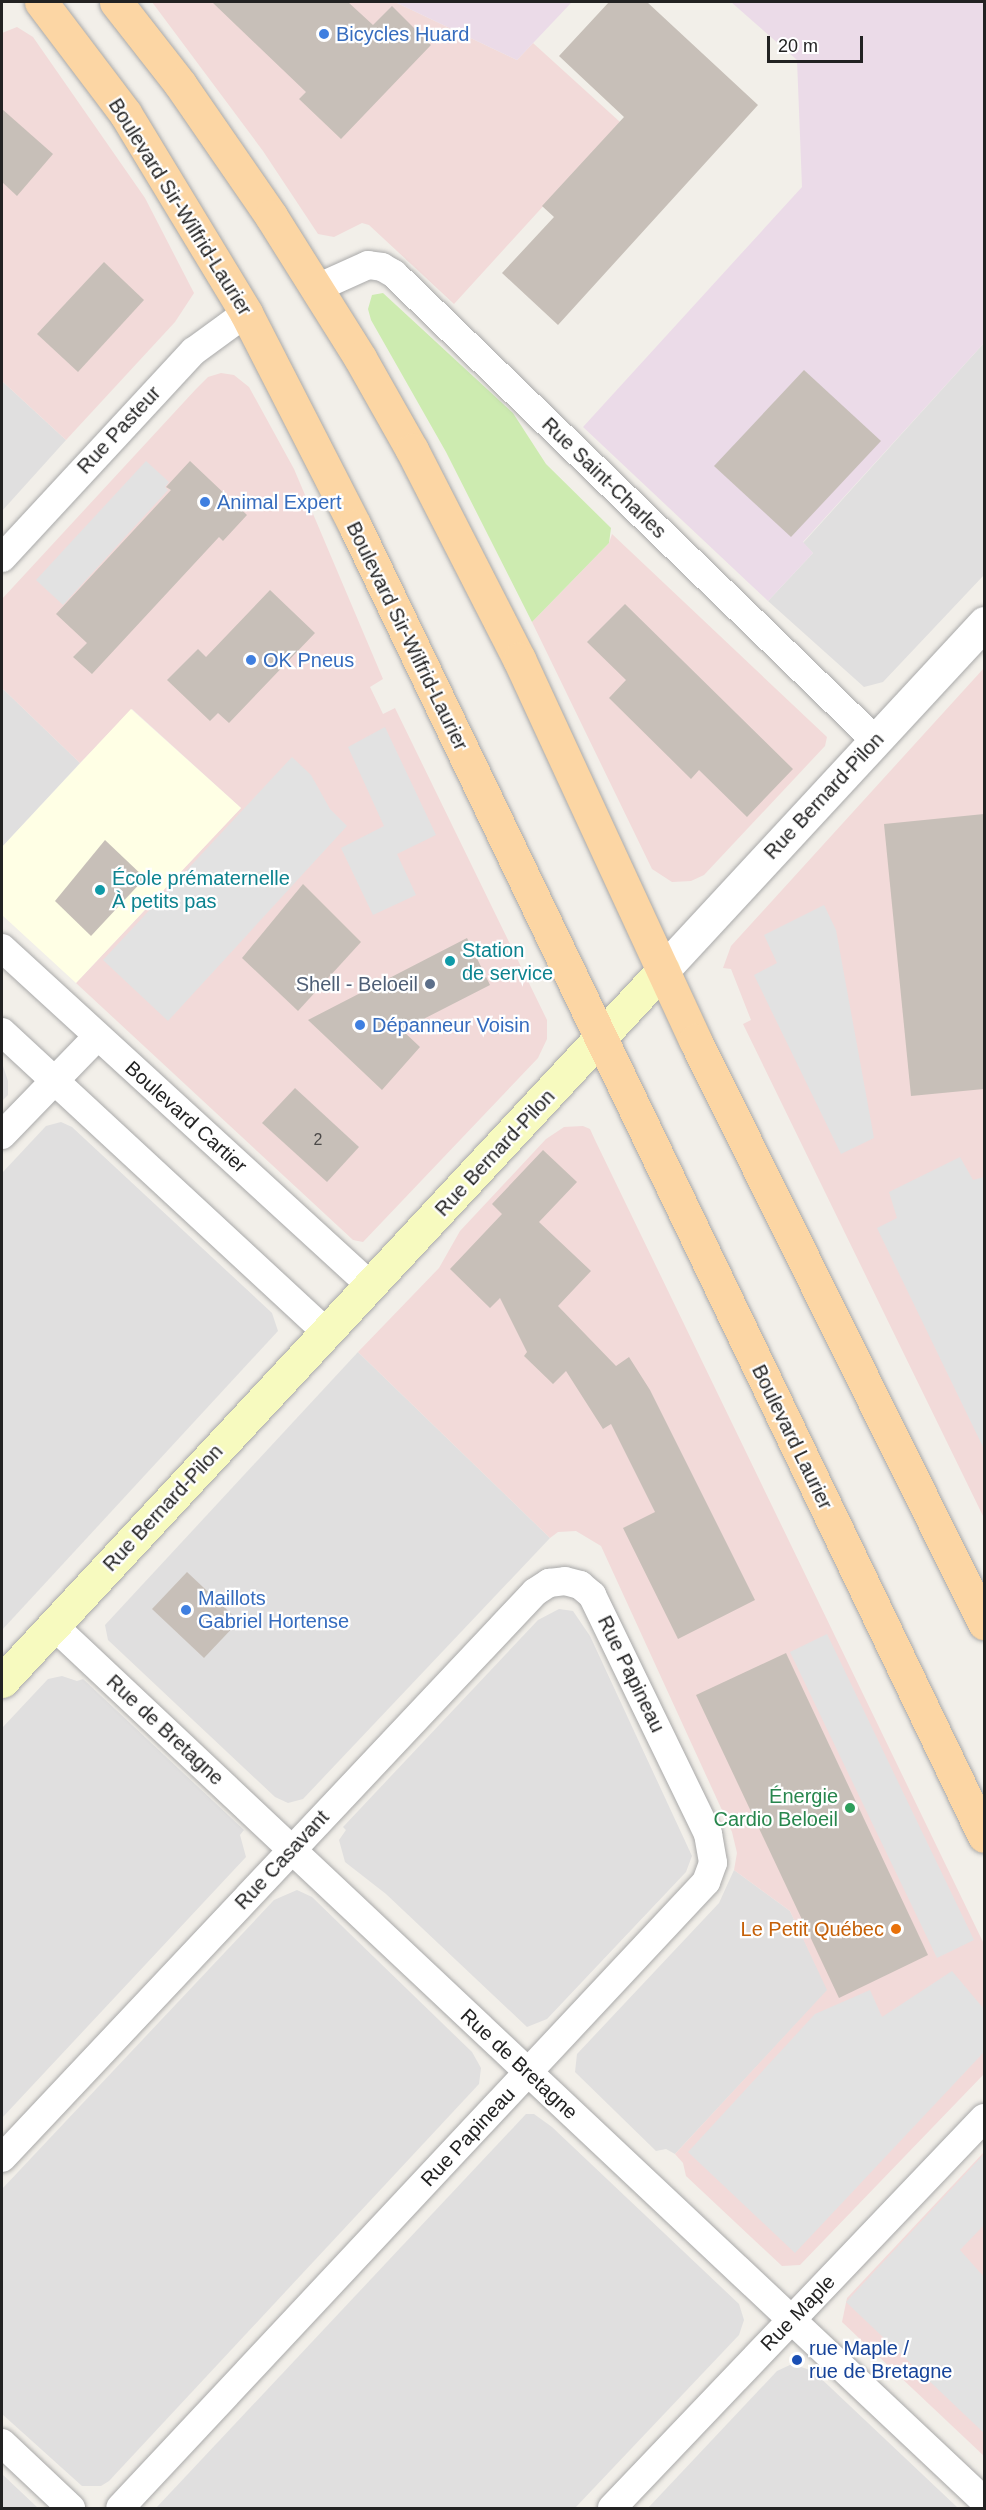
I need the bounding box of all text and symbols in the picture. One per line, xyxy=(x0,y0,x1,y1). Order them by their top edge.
place label: Bicycles Huard xyxy=(336,22,469,46)
scale bar xyxy=(770,24,866,62)
marker: Bicycles Huard xyxy=(317,27,331,41)
text: 20 m xyxy=(778,36,818,56)
street label: Boulevard Sir-Wilfrid-Laurier xyxy=(103,94,257,320)
street label: Rue Pasteur xyxy=(72,381,166,479)
street label: Rue Saint-Charles xyxy=(537,413,671,543)
place label: Animal Expert xyxy=(217,490,341,514)
marker: Animal Expert xyxy=(198,495,212,509)
street label: Boulevard Sir-Wilfrid-Laurier xyxy=(341,518,473,754)
place label: OK Pneus xyxy=(263,648,354,672)
marker: OK Pneus xyxy=(244,653,258,667)
street label: Rue Bernard-Pilon xyxy=(759,728,889,864)
place label: École prématernelle À petits pas xyxy=(112,867,290,914)
marker: École prématernelle À petits pas xyxy=(93,883,107,897)
place label: Station de service xyxy=(462,938,553,985)
marker: Station de service xyxy=(443,954,457,968)
place label: Shell - Beloeil xyxy=(296,972,418,996)
marker: Shell - Beloeil xyxy=(423,977,437,991)
place label: Dépanneur Voisin xyxy=(372,1013,530,1037)
marker: Dépanneur Voisin xyxy=(353,1018,367,1032)
street label: Boulevard Cartier xyxy=(120,1056,252,1178)
street label: Rue Bernard-Pilon xyxy=(430,1085,560,1221)
house number: 2 xyxy=(314,1130,322,1150)
street label: Boulevard Laurier xyxy=(747,1361,837,1513)
street label: Rue Bernard-Pilon xyxy=(98,1440,228,1576)
place label: Maillots Gabriel Hortense xyxy=(198,1586,349,1633)
marker: Maillots Gabriel Hortense xyxy=(179,1603,193,1617)
street label: Rue Papineau xyxy=(592,1612,670,1736)
street label: Rue de Bretagne xyxy=(102,1670,228,1790)
place label: Énergie Cardio Beloeil xyxy=(713,1784,838,1831)
marker: Énergie Cardio Beloeil xyxy=(843,1801,857,1815)
street label: Rue Casavant xyxy=(230,1805,334,1915)
place label: Le Petit Québec xyxy=(741,1917,884,1941)
marker: Le Petit Québec xyxy=(889,1922,903,1936)
street label: Rue de Bretagne xyxy=(456,2004,582,2124)
street label: Rue Papineau xyxy=(416,2082,520,2192)
street label: Rue Maple xyxy=(756,2270,840,2356)
place label: rue Maple / rue de Bretagne xyxy=(809,2336,952,2383)
marker: rue Maple / rue de Bretagne xyxy=(790,2353,804,2367)

